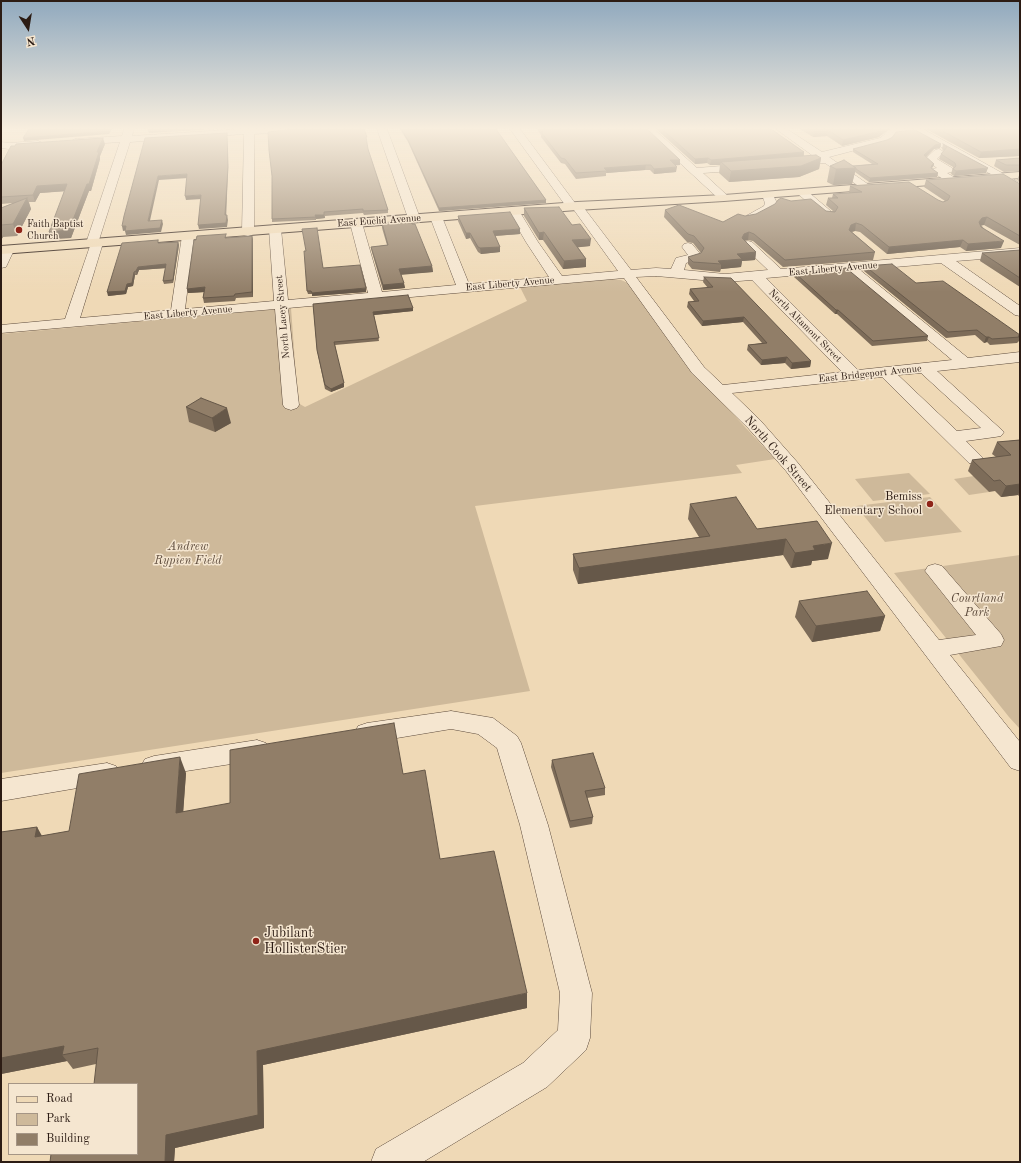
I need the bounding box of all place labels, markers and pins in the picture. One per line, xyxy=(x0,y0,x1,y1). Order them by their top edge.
place label: Faith Baptist Church xyxy=(27,218,84,242)
marker: Faith Baptist Church xyxy=(14,225,24,235)
place label: Bemiss Elementary School xyxy=(824,490,922,518)
marker: Bemiss Elementary School xyxy=(925,499,935,509)
place label: Jubilant HollisterStier xyxy=(264,925,346,958)
marker: Jubilant HollisterStier xyxy=(251,936,261,946)

